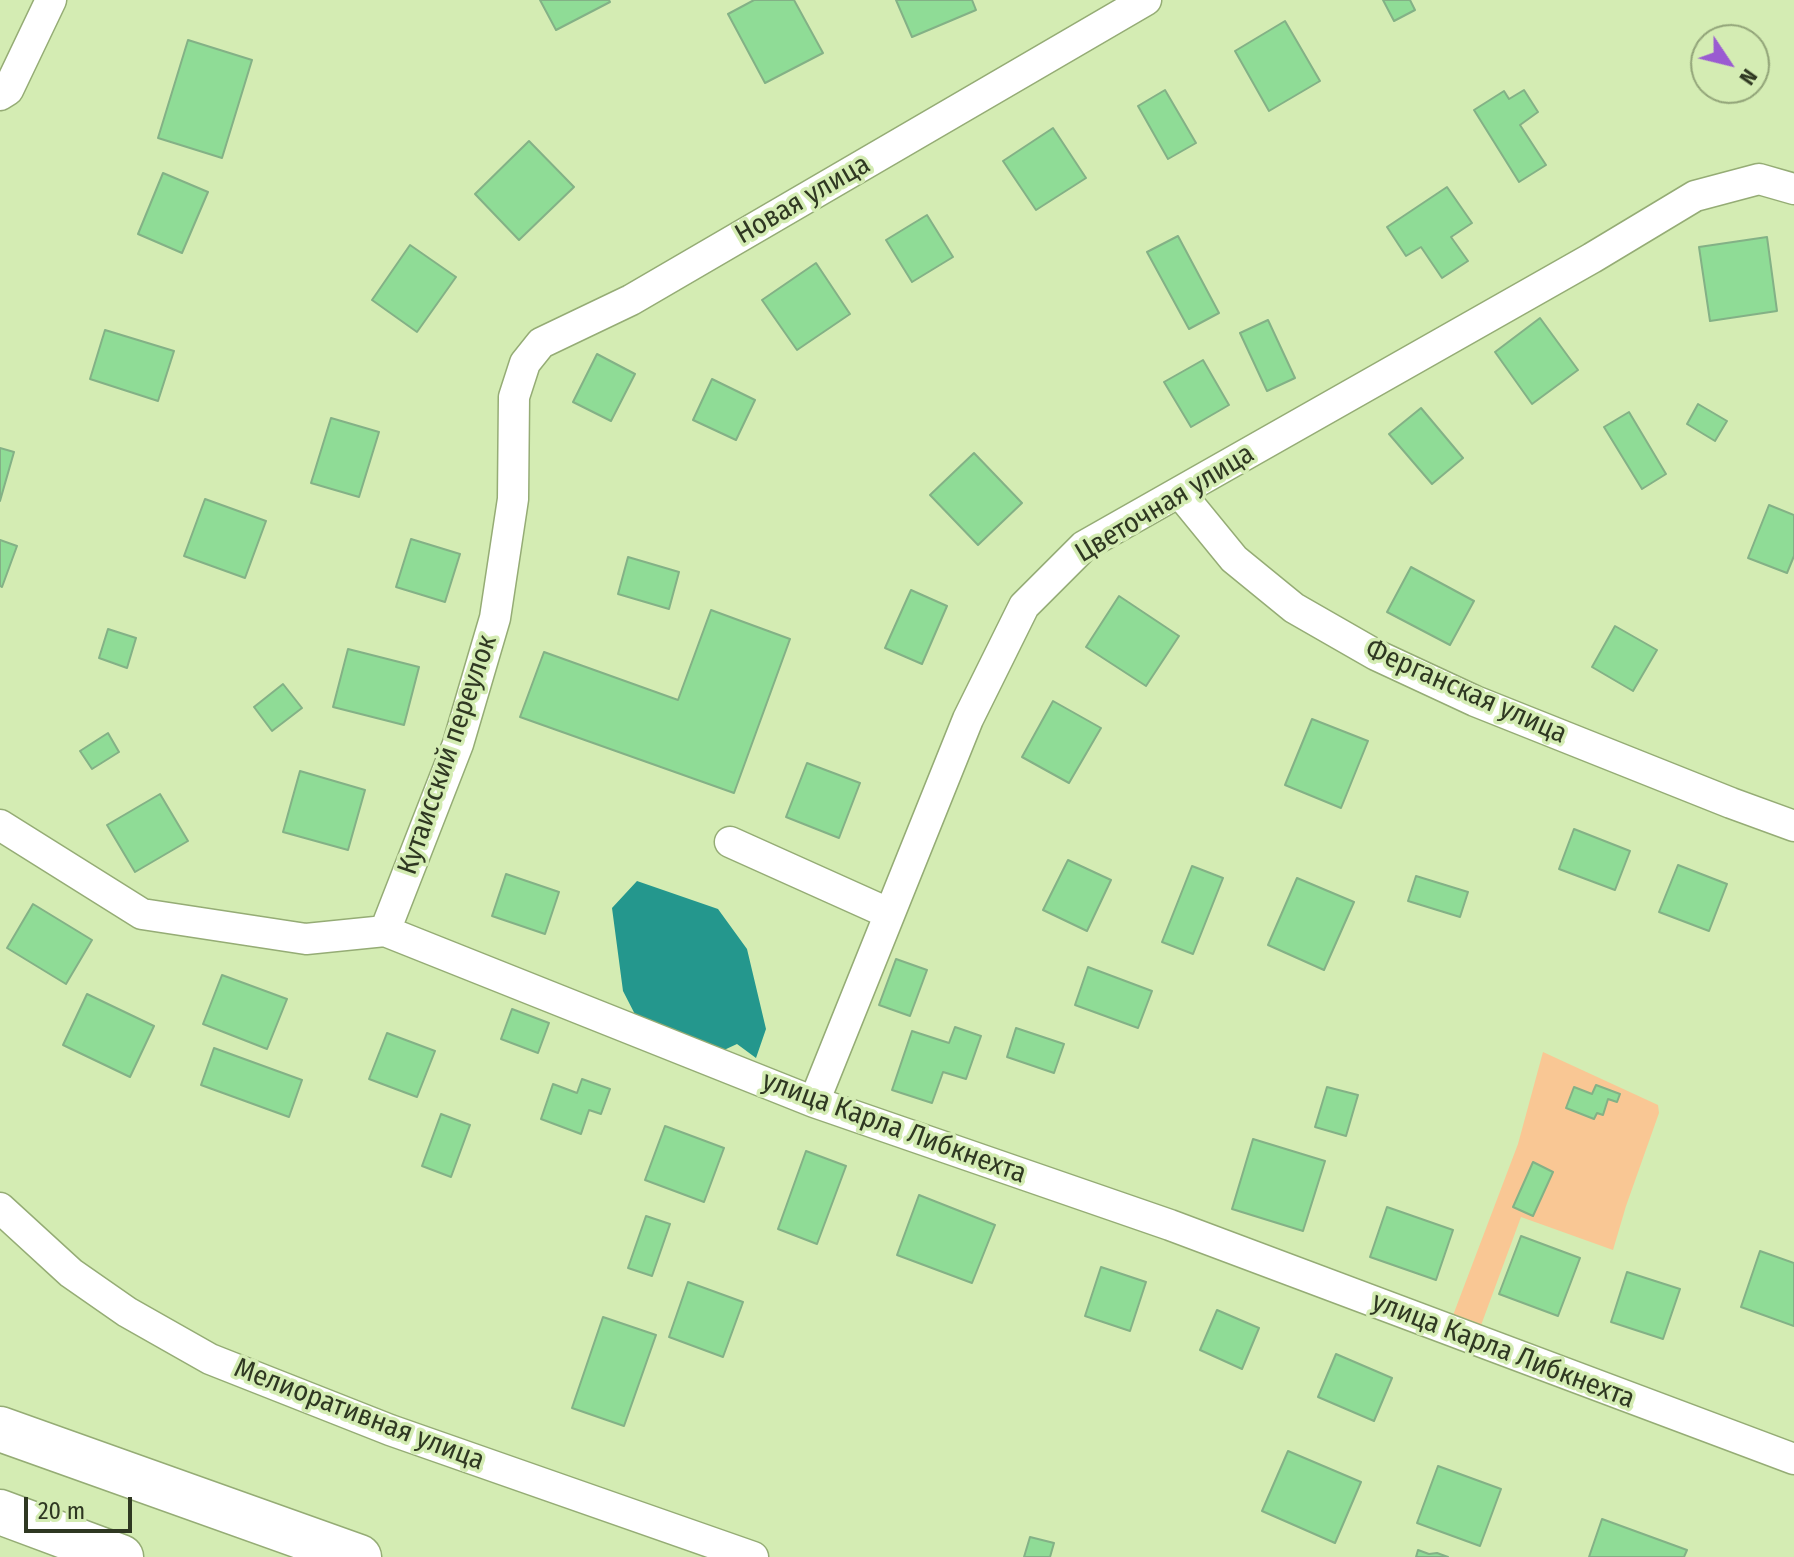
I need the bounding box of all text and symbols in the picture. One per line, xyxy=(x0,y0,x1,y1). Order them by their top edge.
north arrow xyxy=(1690,24,1770,104)
text: N xyxy=(1734,64,1763,90)
street label: Новая улица xyxy=(730,148,876,252)
street label: Цветочная улица xyxy=(1070,437,1260,571)
street label: Кутаисский переулок xyxy=(391,631,505,879)
street label: Ферганская улица xyxy=(1360,633,1572,751)
street label: улица Карла Либкнехта xyxy=(757,1065,1031,1191)
street label: улица Карла Либкнехта xyxy=(1367,1285,1639,1417)
street label: Мелиоративная улица xyxy=(229,1352,489,1478)
scale bar xyxy=(28,1481,136,1531)
text: 20 m xyxy=(38,1497,85,1525)

